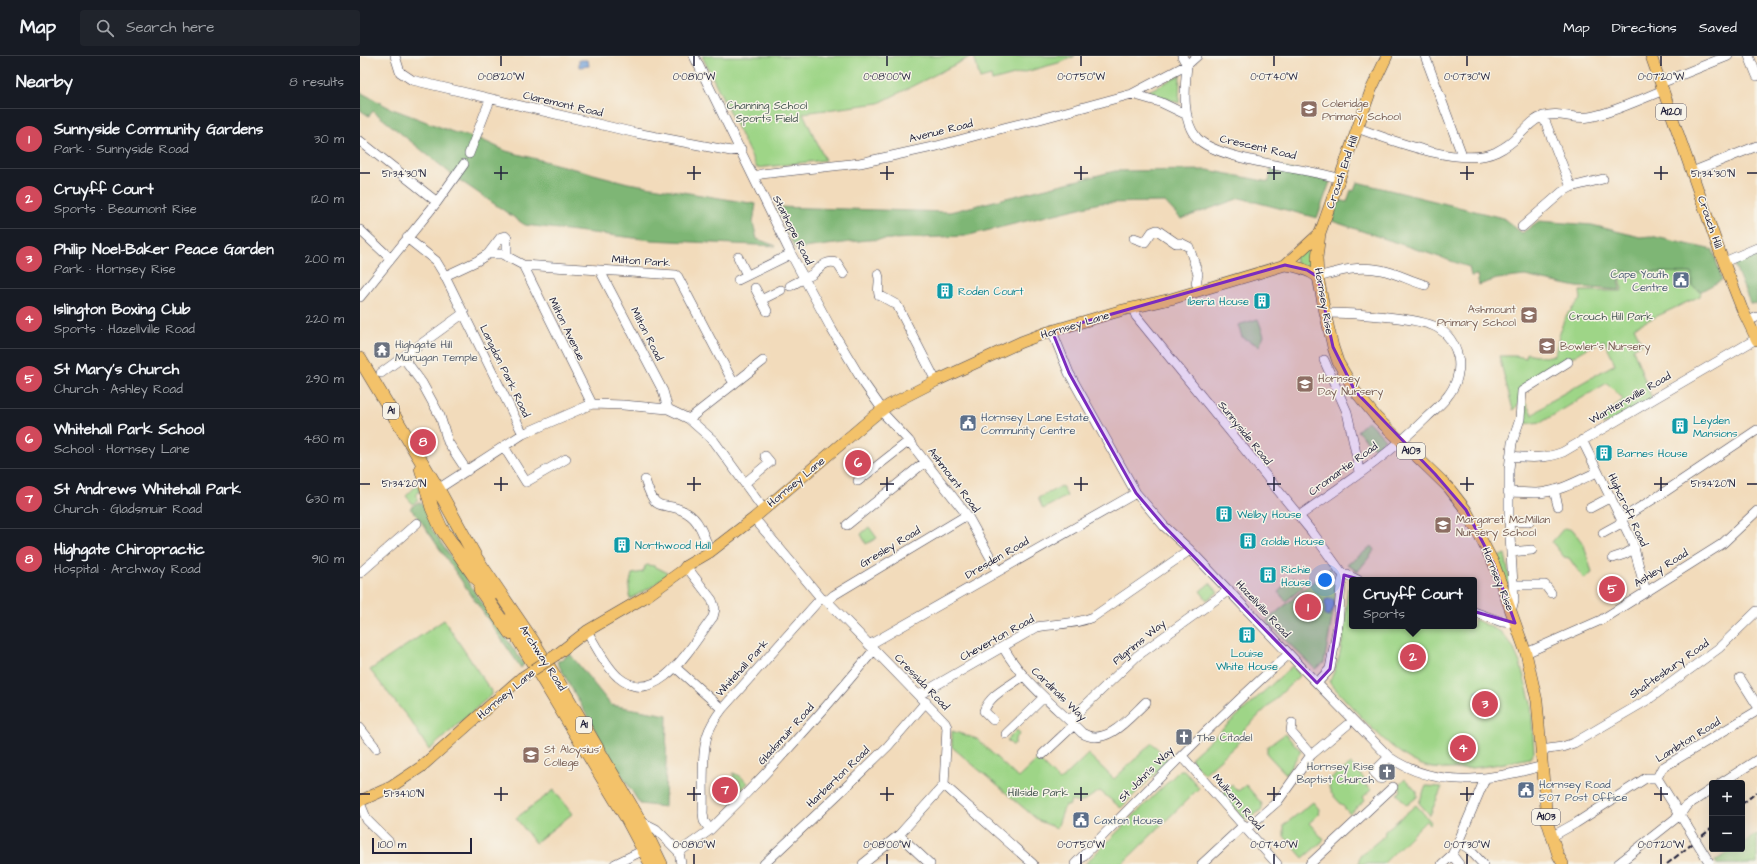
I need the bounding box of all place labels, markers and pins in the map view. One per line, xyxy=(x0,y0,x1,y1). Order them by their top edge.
place label: Coleridge Primary School xyxy=(1322,96,1401,125)
school or university icon: Coleridge Primary School xyxy=(1299,99,1319,119)
place label: Cape Youth Centre xyxy=(1611,267,1669,295)
public building icon: Cape Youth Centre xyxy=(1671,270,1691,290)
building icon: Roden Court xyxy=(935,281,955,301)
place label: Roden Court xyxy=(958,284,1024,299)
building icon: Iberia House xyxy=(1252,291,1272,311)
place label: Iberia House xyxy=(1188,294,1249,309)
place label: Ashmount Primary School xyxy=(1437,302,1517,331)
school or university icon: Ashmount Primary School xyxy=(1519,305,1539,325)
school or university icon: Bowler's Nursery xyxy=(1537,336,1557,356)
place label: Highgate Hill Murugan Temple xyxy=(395,337,478,366)
place label: Bowler's Nursery xyxy=(1560,339,1651,355)
temple icon: Highgate Hill Murugan Temple xyxy=(372,340,392,360)
place label: Hornsey Day Nursery xyxy=(1318,371,1383,400)
school or university icon: Hornsey Day Nursery xyxy=(1295,374,1315,394)
place label: Hornsey Lane Estate Community Centre xyxy=(981,410,1089,439)
public building icon: Hornsey Lane Estate Community Centre xyxy=(958,413,978,433)
place label: Leyden Mansions xyxy=(1693,413,1738,441)
building icon: Leyden Mansions xyxy=(1670,416,1690,436)
pin: 8 xyxy=(410,427,436,457)
building icon: Barnes House xyxy=(1594,443,1614,463)
place label: Barnes House xyxy=(1617,446,1688,461)
pin: 6 xyxy=(845,448,871,478)
building icon: Welby House xyxy=(1214,504,1234,524)
place label: Welby House xyxy=(1237,507,1302,523)
place label: Margaret McMillan Nursery School xyxy=(1456,512,1551,541)
school or university icon: Margaret McMillan Nursery School xyxy=(1433,515,1453,535)
building icon: Goldie House xyxy=(1238,531,1258,551)
place label: Goldie House xyxy=(1261,534,1324,549)
building icon: Northwood Hall xyxy=(612,535,632,555)
place label: Northwood Hall xyxy=(635,538,711,553)
place label: Richie House xyxy=(1281,562,1311,590)
building icon: Richie House xyxy=(1258,565,1278,585)
pin: 5 xyxy=(1599,574,1625,604)
pin: 1 xyxy=(1295,592,1321,622)
building icon: Louise White House xyxy=(1237,625,1257,645)
pin: 2 xyxy=(1400,642,1426,672)
place label: Louise White House xyxy=(1216,646,1278,674)
pin: 3 xyxy=(1472,689,1498,719)
church icon: The Citadel xyxy=(1174,727,1194,747)
place label: The Citadel xyxy=(1197,730,1253,745)
pin: 4 xyxy=(1450,733,1476,763)
place label: St Aloysius' College xyxy=(544,742,601,771)
school or university icon: St Aloysius' College xyxy=(521,745,541,765)
place label: Hornsey Rise Baptist Church xyxy=(1297,759,1375,787)
church icon: Hornsey Rise Baptist Church xyxy=(1377,762,1397,782)
pin: 7 xyxy=(712,775,738,805)
place label: Hornsey Road 507 Post Office xyxy=(1539,777,1628,805)
public building icon: Hornsey Road 507 Post Office xyxy=(1516,780,1536,800)
public building icon: Caxton House xyxy=(1071,810,1091,830)
place label: Caxton House xyxy=(1094,813,1163,828)

